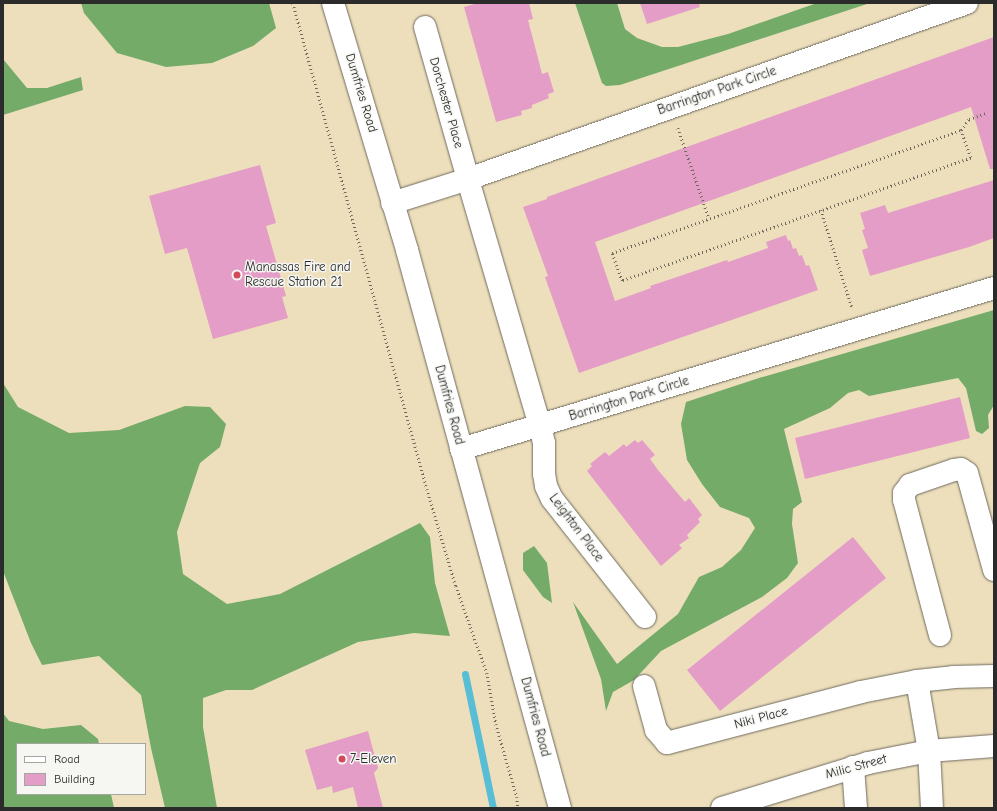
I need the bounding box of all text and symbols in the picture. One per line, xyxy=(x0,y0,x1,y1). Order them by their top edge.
street label: Dumfries Road xyxy=(342,52,380,134)
street label: Dorchester Place xyxy=(426,56,466,150)
street label: Barrington Park Circle xyxy=(656,63,778,119)
place label: Manassas Fire and Rescue Station 21 xyxy=(245,260,351,291)
marker: Manassas Fire and Rescue Station 21 xyxy=(232,270,242,280)
street label: Dumfries Road xyxy=(431,364,467,446)
street label: Barrington Park Circle xyxy=(567,373,691,425)
street label: Leighton Place xyxy=(545,491,607,565)
street label: Dumfries Road xyxy=(517,676,553,758)
street label: Niki Place xyxy=(733,703,789,733)
legend xyxy=(16,743,146,795)
place label: 7-Eleven xyxy=(350,751,396,767)
street label: Milic Street xyxy=(824,751,888,783)
text: Road xyxy=(54,752,80,766)
marker: 7-Eleven xyxy=(337,754,347,764)
text: Building xyxy=(54,772,95,786)

